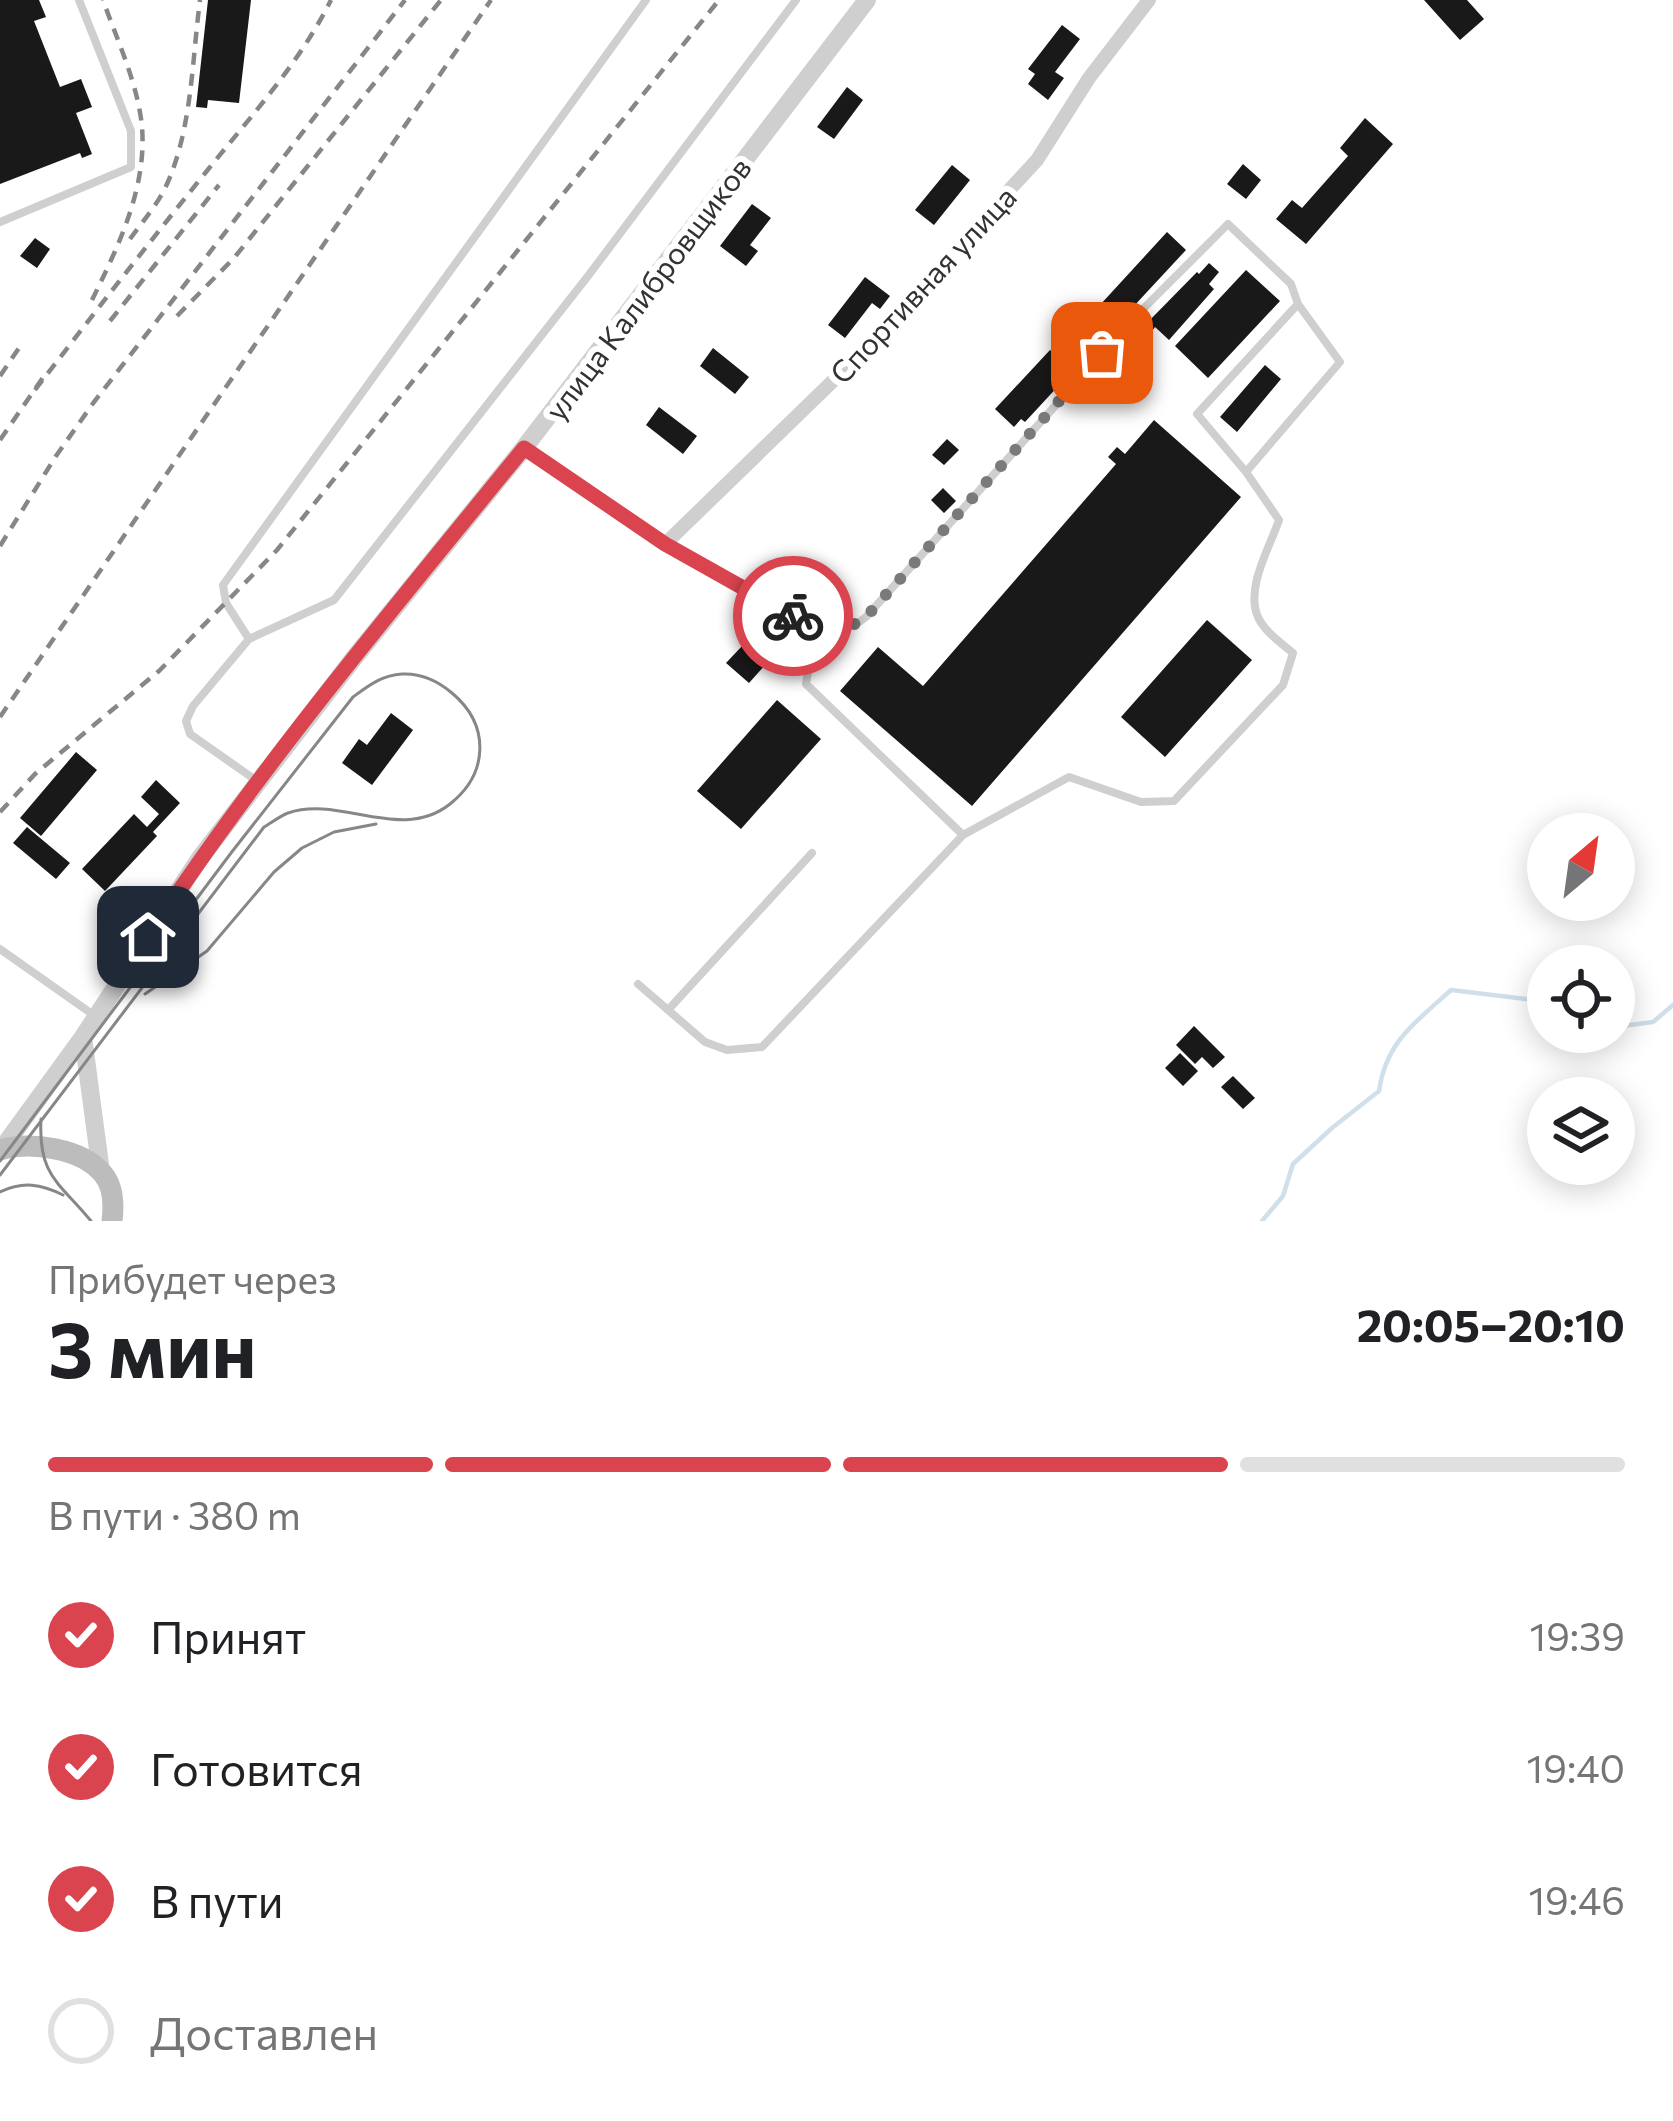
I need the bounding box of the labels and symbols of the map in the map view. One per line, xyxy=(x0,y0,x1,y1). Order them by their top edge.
street label: улица Калибровщиков xyxy=(536,149,758,427)
street label: Спортивная улица xyxy=(821,178,1023,390)
pin xyxy=(1051,302,1153,404)
courier xyxy=(733,556,853,676)
north arrow xyxy=(1527,813,1635,921)
pin xyxy=(97,886,199,988)

